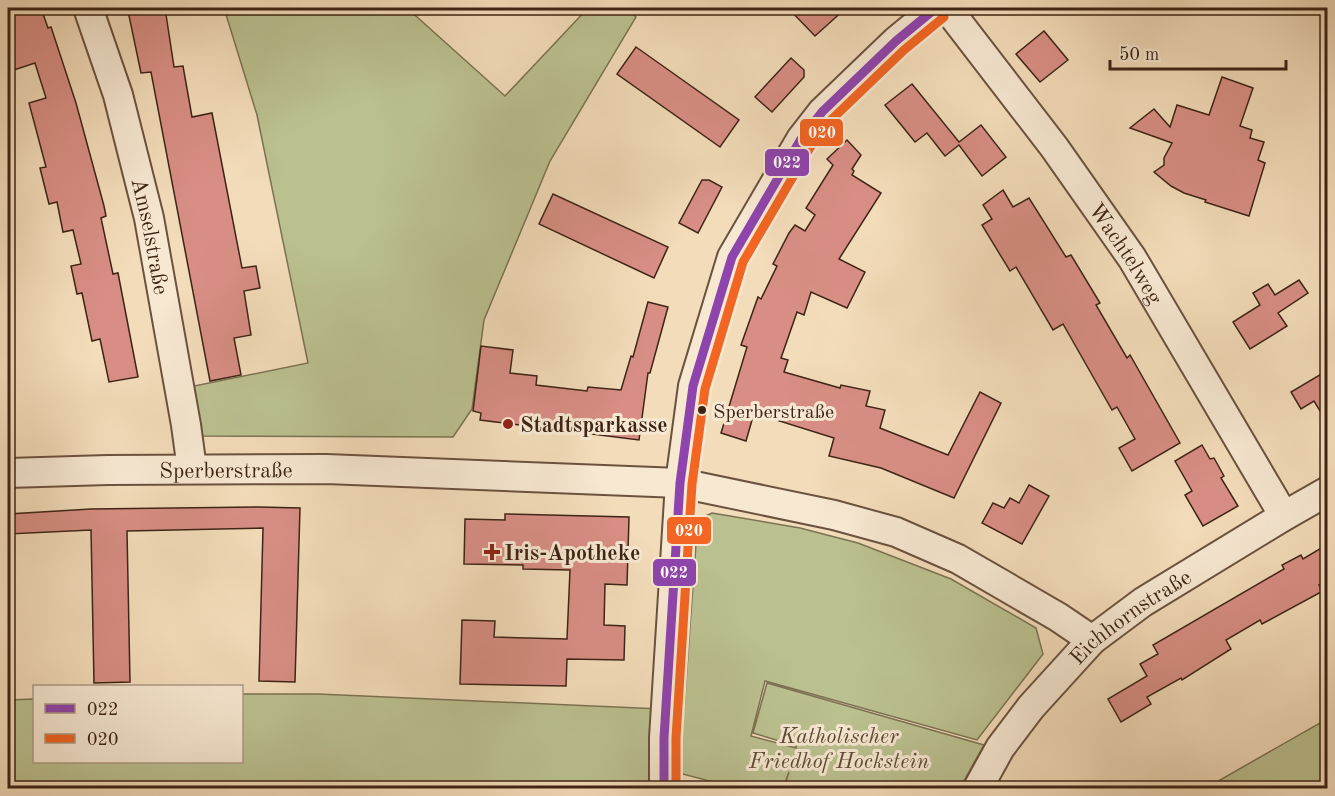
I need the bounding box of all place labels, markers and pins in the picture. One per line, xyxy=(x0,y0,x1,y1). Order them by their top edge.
place label: Sperberstraße xyxy=(713,403,834,423)
marker: Sperberstraße xyxy=(696,404,708,416)
place label: Stadtsparkasse xyxy=(520,415,668,437)
marker: Stadtsparkasse xyxy=(501,417,515,431)
place label: Iris-Apotheke xyxy=(504,543,640,565)
marker: Iris-Apotheke xyxy=(485,545,499,559)

